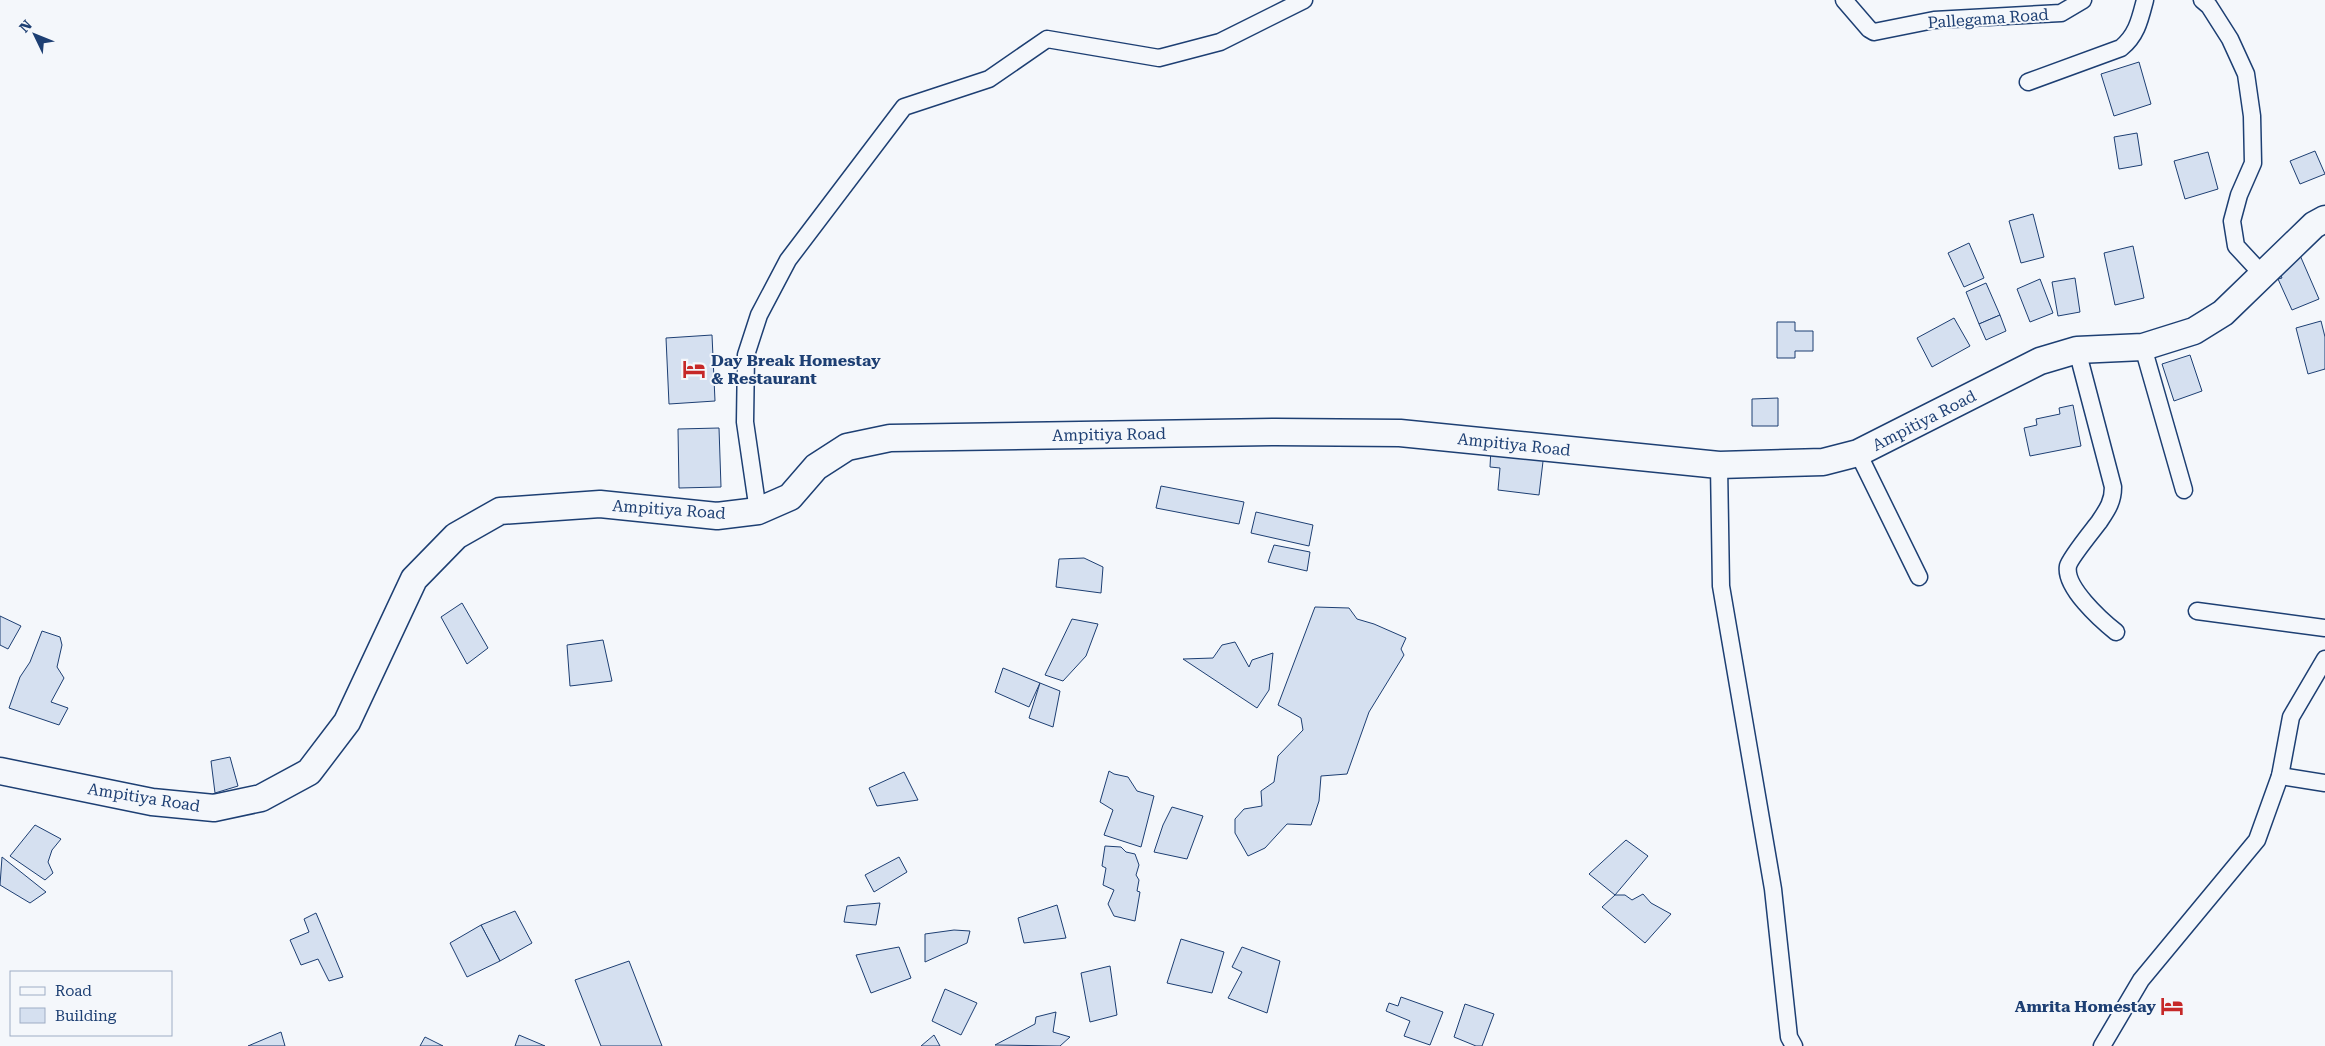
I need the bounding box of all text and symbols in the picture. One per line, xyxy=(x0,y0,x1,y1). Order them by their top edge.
street label: Pallegama Road xyxy=(1927,5,2049,32)
north arrow xyxy=(10,10,60,60)
text: N xyxy=(16,17,35,36)
place label: Day Break Homestay & Restaurant xyxy=(711,351,881,388)
hotel icon: Day Break Homestay & Restaurant xyxy=(681,356,707,382)
street label: Ampitiya Road xyxy=(1869,386,1979,455)
street label: Ampitiya Road xyxy=(1052,424,1166,445)
street label: Ampitiya Road xyxy=(1456,429,1571,460)
street label: Ampitiya Road xyxy=(612,496,726,523)
street label: Ampitiya Road xyxy=(86,779,202,816)
legend xyxy=(10,971,172,1036)
text: Road xyxy=(55,982,92,1000)
hotel icon: Amrita Homestay xyxy=(2159,993,2185,1019)
place label: Amrita Homestay xyxy=(2015,997,2156,1016)
text: Building xyxy=(55,1007,117,1025)

